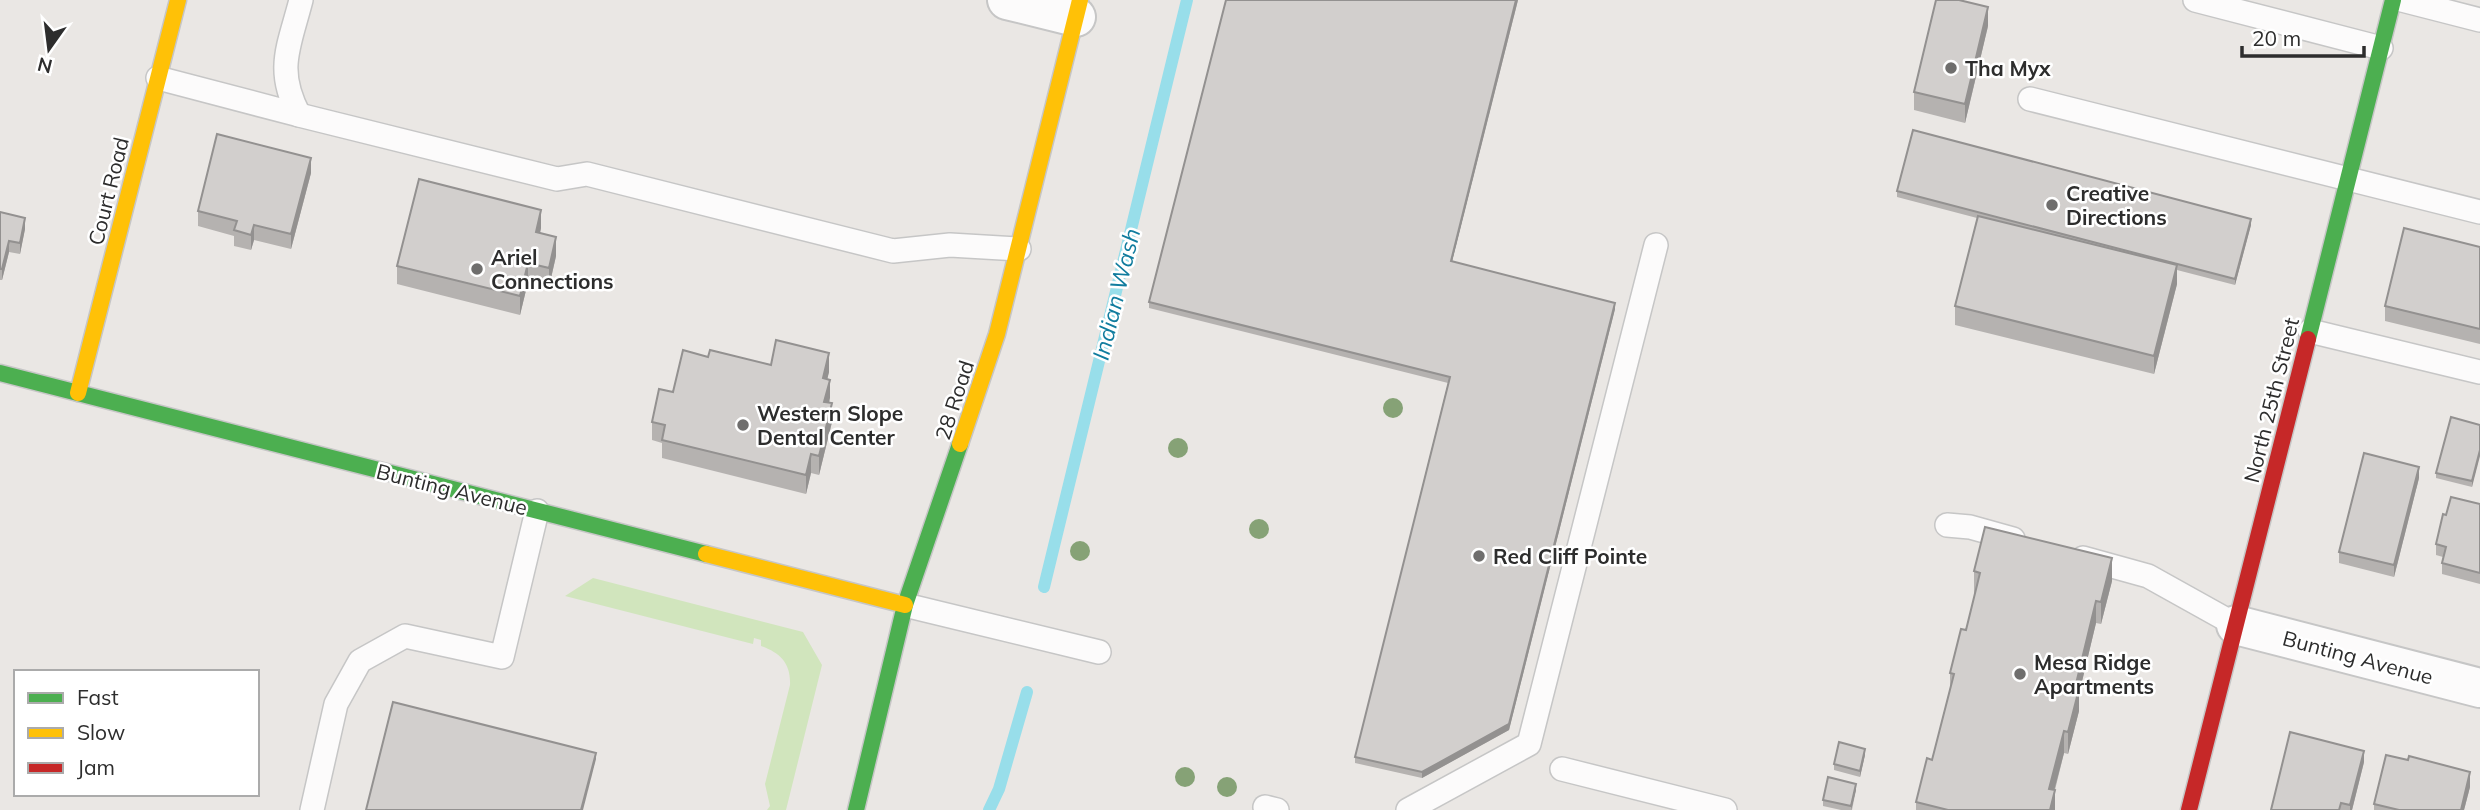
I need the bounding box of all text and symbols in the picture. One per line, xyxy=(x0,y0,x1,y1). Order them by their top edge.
north arrow xyxy=(14,14,84,84)
scale bar xyxy=(2242,14,2364,58)
text: 20 m xyxy=(2252,25,2301,51)
text: N xyxy=(35,52,55,79)
place label: Tha Myx xyxy=(1965,55,2051,81)
marker: Tha Myx xyxy=(1943,60,1959,76)
street label: Court Road xyxy=(82,134,134,248)
place label: Creative Directions xyxy=(2066,180,2167,230)
marker: Creative Directions xyxy=(2044,197,2060,213)
water label: Indian Wash xyxy=(1086,225,1146,363)
place label: Ariel Connections xyxy=(491,244,614,294)
marker: Ariel Connections xyxy=(469,261,485,277)
street label: North 25th Street xyxy=(2238,315,2304,485)
street label: 28 Road xyxy=(929,357,979,443)
place label: Western Slope Dental Center xyxy=(757,400,903,450)
marker: Western Slope Dental Center xyxy=(735,417,751,433)
street label: Bunting Avenue xyxy=(374,458,530,520)
place label: Red Cliff Pointe xyxy=(1493,543,1647,569)
marker: Red Cliff Pointe xyxy=(1471,548,1487,564)
street label: Bunting Avenue xyxy=(2280,624,2436,690)
place label: Mesa Ridge Apartments xyxy=(2034,649,2154,699)
marker: Mesa Ridge Apartments xyxy=(2012,666,2028,682)
legend xyxy=(14,670,259,796)
text: Fast xyxy=(77,684,119,710)
text: Slow xyxy=(77,719,125,745)
text: Jam xyxy=(77,754,115,780)

